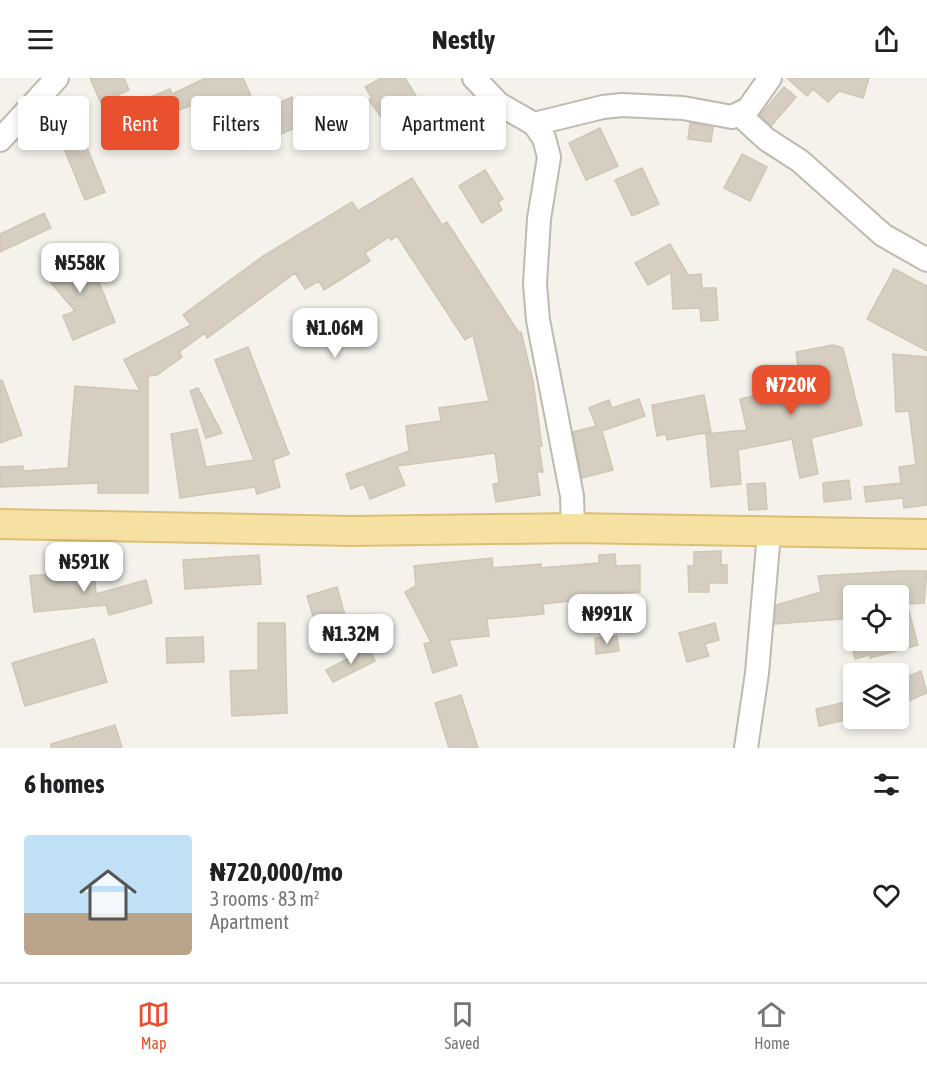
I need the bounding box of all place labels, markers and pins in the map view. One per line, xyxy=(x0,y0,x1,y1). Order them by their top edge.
pin: ₦558K xyxy=(38,243,122,294)
pin: ₦1.06M xyxy=(286,308,384,359)
pin: ₦720K xyxy=(749,365,833,416)
pin: ₦591K xyxy=(42,542,126,593)
pin: ₦991K xyxy=(565,594,649,645)
pin: ₦1.32M xyxy=(302,614,400,665)

